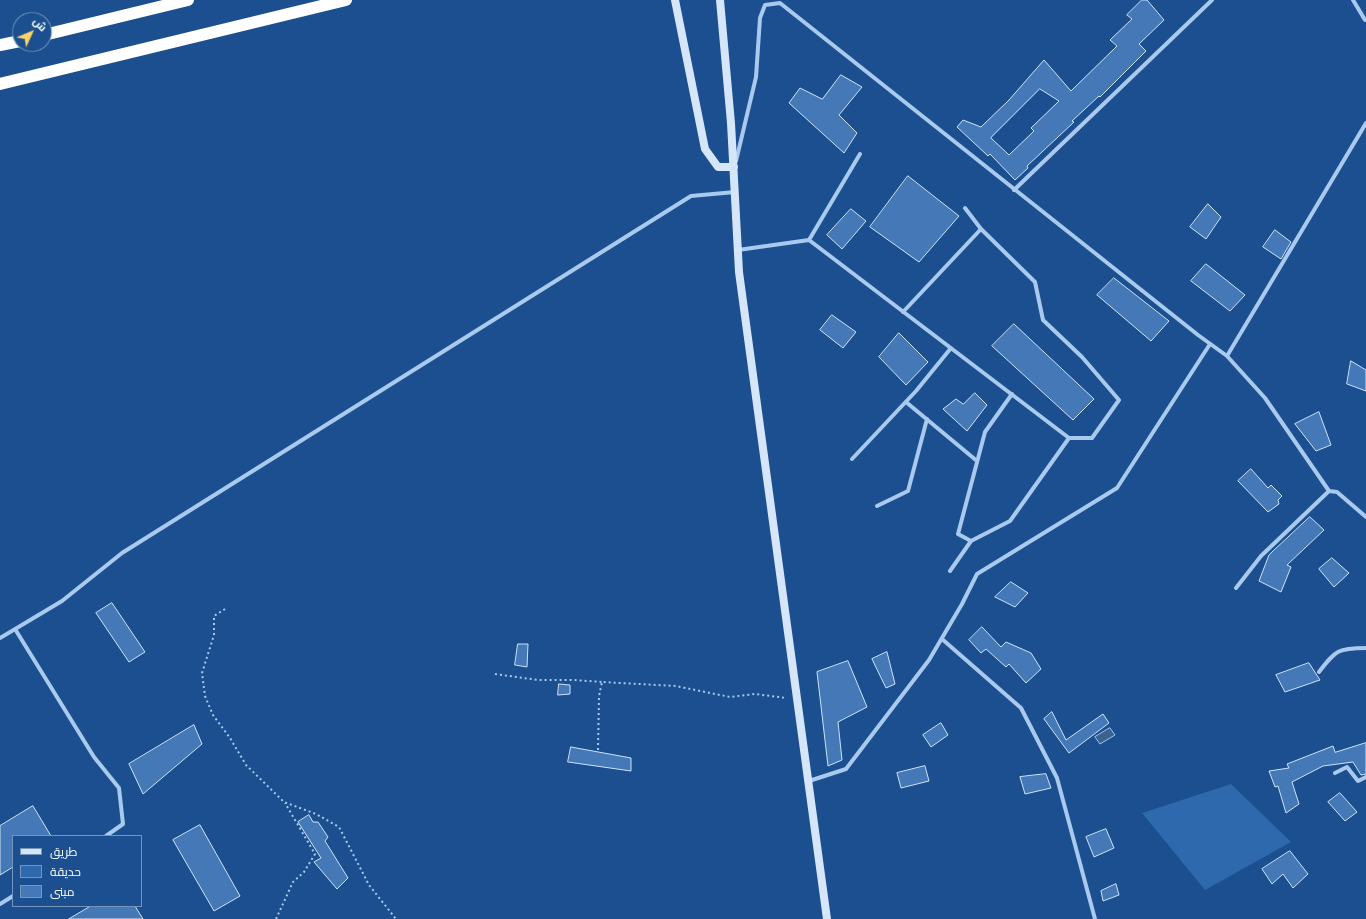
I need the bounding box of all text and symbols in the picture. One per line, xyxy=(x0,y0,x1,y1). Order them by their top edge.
north arrow xyxy=(12,12,52,52)
text: ش xyxy=(30,14,50,34)
legend xyxy=(12,835,142,907)
text: طريق xyxy=(50,844,77,859)
text: حديقة xyxy=(50,864,81,879)
text: مبنى xyxy=(50,884,75,899)

